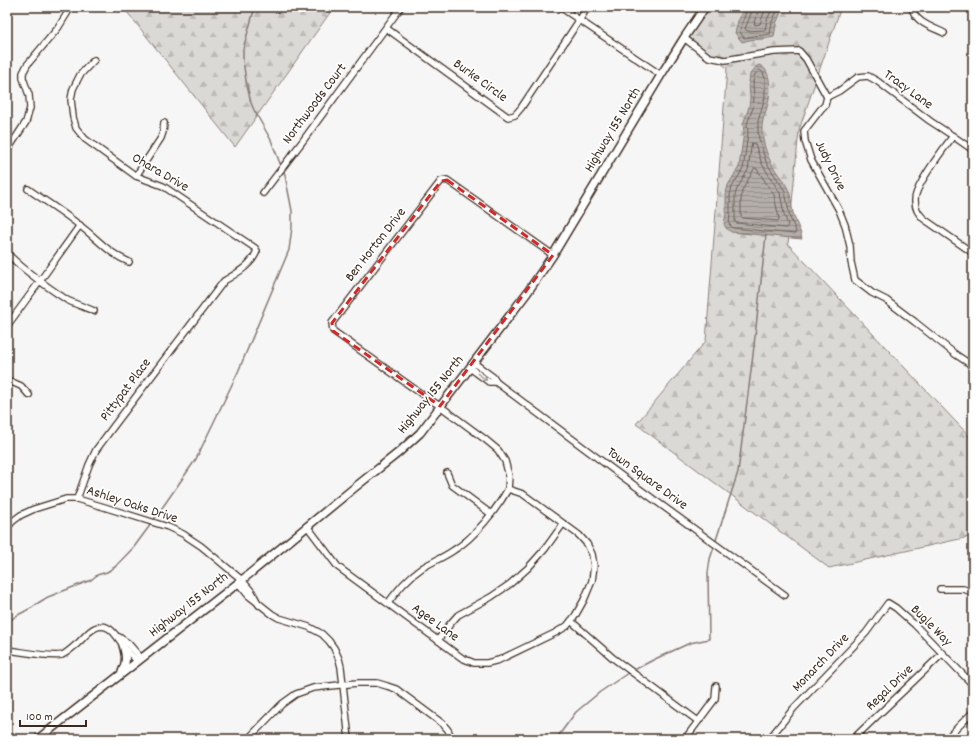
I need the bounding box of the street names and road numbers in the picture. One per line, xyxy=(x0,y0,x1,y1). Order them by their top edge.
street label: Burke Circle xyxy=(449,54,511,108)
street label: Northwoods Court xyxy=(278,59,352,149)
street label: Tracy Lane xyxy=(879,65,937,115)
street label: Highway 155 North xyxy=(580,84,646,176)
street label: Judy Drive xyxy=(809,138,851,194)
street label: Ohara Drive xyxy=(128,149,192,197)
street label: Ben Horton Drive xyxy=(341,204,411,286)
street label: Highway 155 North xyxy=(393,351,469,439)
street label: Pittypat Place xyxy=(96,354,156,426)
street label: Town Square Drive xyxy=(602,443,692,515)
street label: Ashley Oaks Drive xyxy=(84,481,180,529)
street label: Highway 155 North xyxy=(145,568,233,642)
street label: Agee Lane xyxy=(407,599,463,647)
street label: Bugle Way xyxy=(906,601,957,652)
street label: Monarch Drive xyxy=(788,629,854,697)
street label: Regal Drive xyxy=(862,660,918,716)

